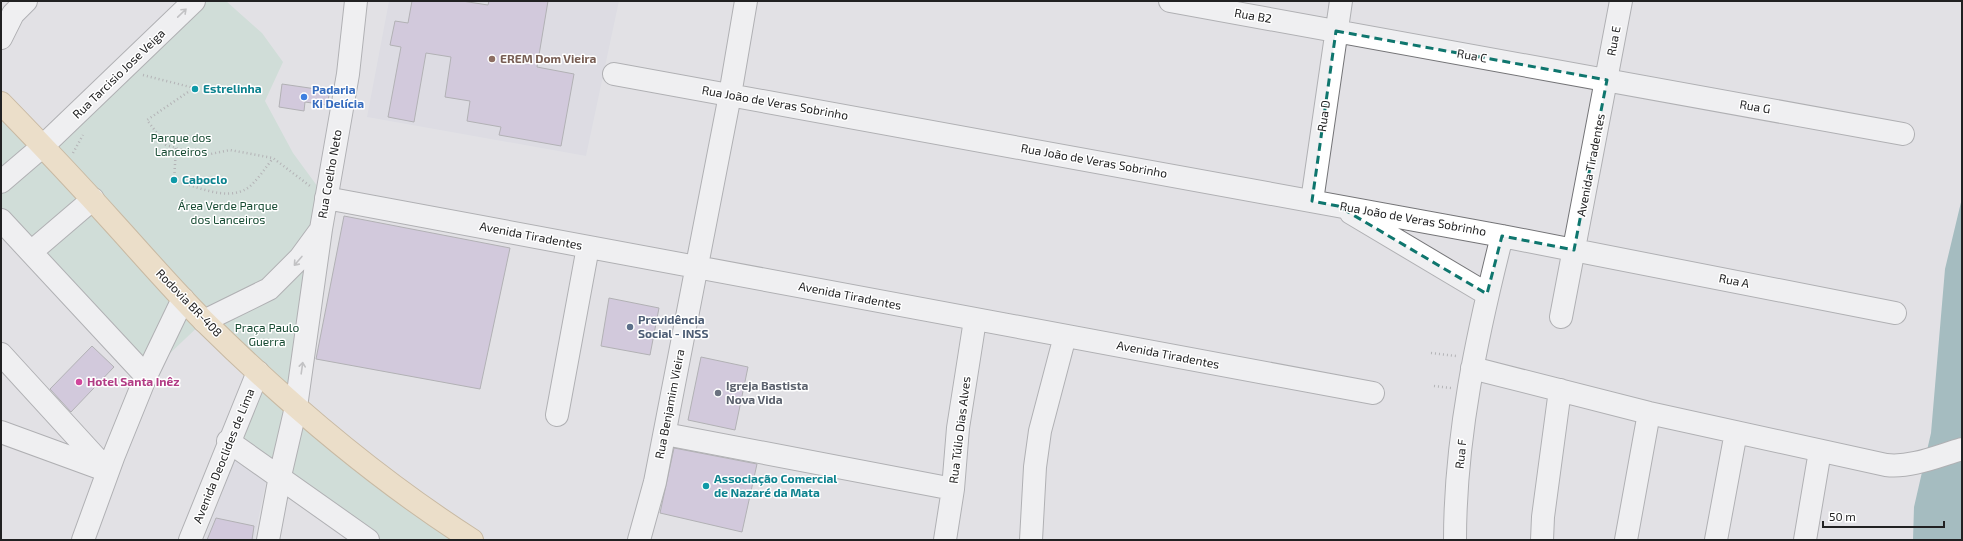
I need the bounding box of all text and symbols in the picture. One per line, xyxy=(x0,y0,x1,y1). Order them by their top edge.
street label: Rua B2 xyxy=(1233,5,1273,25)
one-way arrow xyxy=(177,8,187,18)
street label: Rua E xyxy=(1603,24,1623,57)
street label: Rua Tarcisio Jose Veiga xyxy=(69,26,167,121)
street label: Rua C xyxy=(1456,45,1488,65)
place label: EREM Dom Vieira xyxy=(500,51,597,65)
marker: EREM Dom Vieira xyxy=(487,54,497,64)
place label: Estrelinha xyxy=(203,81,262,95)
place label: Padaria Ki Delícia xyxy=(312,82,364,110)
street label: Rua João de Veras Sobrinho xyxy=(701,82,850,122)
marker: Estrelinha xyxy=(190,84,200,94)
marker: Padaria Ki Delícia xyxy=(299,92,309,102)
street label: Rua G xyxy=(1739,96,1772,116)
street label: Rua D xyxy=(1314,99,1332,132)
street label: Avenida Tiradentes xyxy=(1573,112,1607,217)
street label: Rua Coelho Neto xyxy=(314,128,344,219)
park label: Parque dos Lanceiros xyxy=(151,130,211,158)
street label: Rua João de Veras Sobrinho xyxy=(1020,140,1169,180)
place label: Caboclo xyxy=(182,172,227,186)
marker: Caboclo xyxy=(169,175,179,185)
park label: Área Verde Parque dos Lanceiros xyxy=(178,198,278,226)
street label: Rua João de Veras Sobrinho xyxy=(1339,198,1488,238)
street label: Avenida Tiradentes xyxy=(479,218,584,252)
one-way arrow xyxy=(294,255,303,265)
street label: Rodovia BR-408 xyxy=(154,266,226,339)
street label: Rua A xyxy=(1718,270,1751,290)
street label: Avenida Tiradentes xyxy=(798,278,903,312)
place label: Previdência Social - INSS xyxy=(638,312,708,340)
park label: Praça Paulo Guerra xyxy=(235,320,299,348)
marker: Previdência Social - INSS xyxy=(625,322,635,332)
street label: Avenida Tiradentes xyxy=(1116,337,1221,371)
street label: Rua Benjamim Vieira xyxy=(652,348,688,460)
one-way arrow xyxy=(298,362,306,375)
place label: Hotel Santa Inêz xyxy=(87,374,180,388)
street label: Rua Túlio Dias Alves xyxy=(946,376,973,484)
marker: Hotel Santa Inêz xyxy=(74,377,84,387)
place label: Igreja Bastista Nova Vida xyxy=(726,378,808,406)
street label: Avenida Deoclides de Lima xyxy=(190,386,257,525)
marker: Igreja Bastista Nova Vida xyxy=(713,388,723,398)
street label: Rua F xyxy=(1451,438,1469,470)
place label: Associação Comercial de Nazaré da Mata xyxy=(714,471,837,499)
marker: Associação Comercial de Nazaré da Mata xyxy=(701,481,711,491)
scale bar xyxy=(1823,503,1944,529)
text: 50 m xyxy=(1829,509,1856,523)

